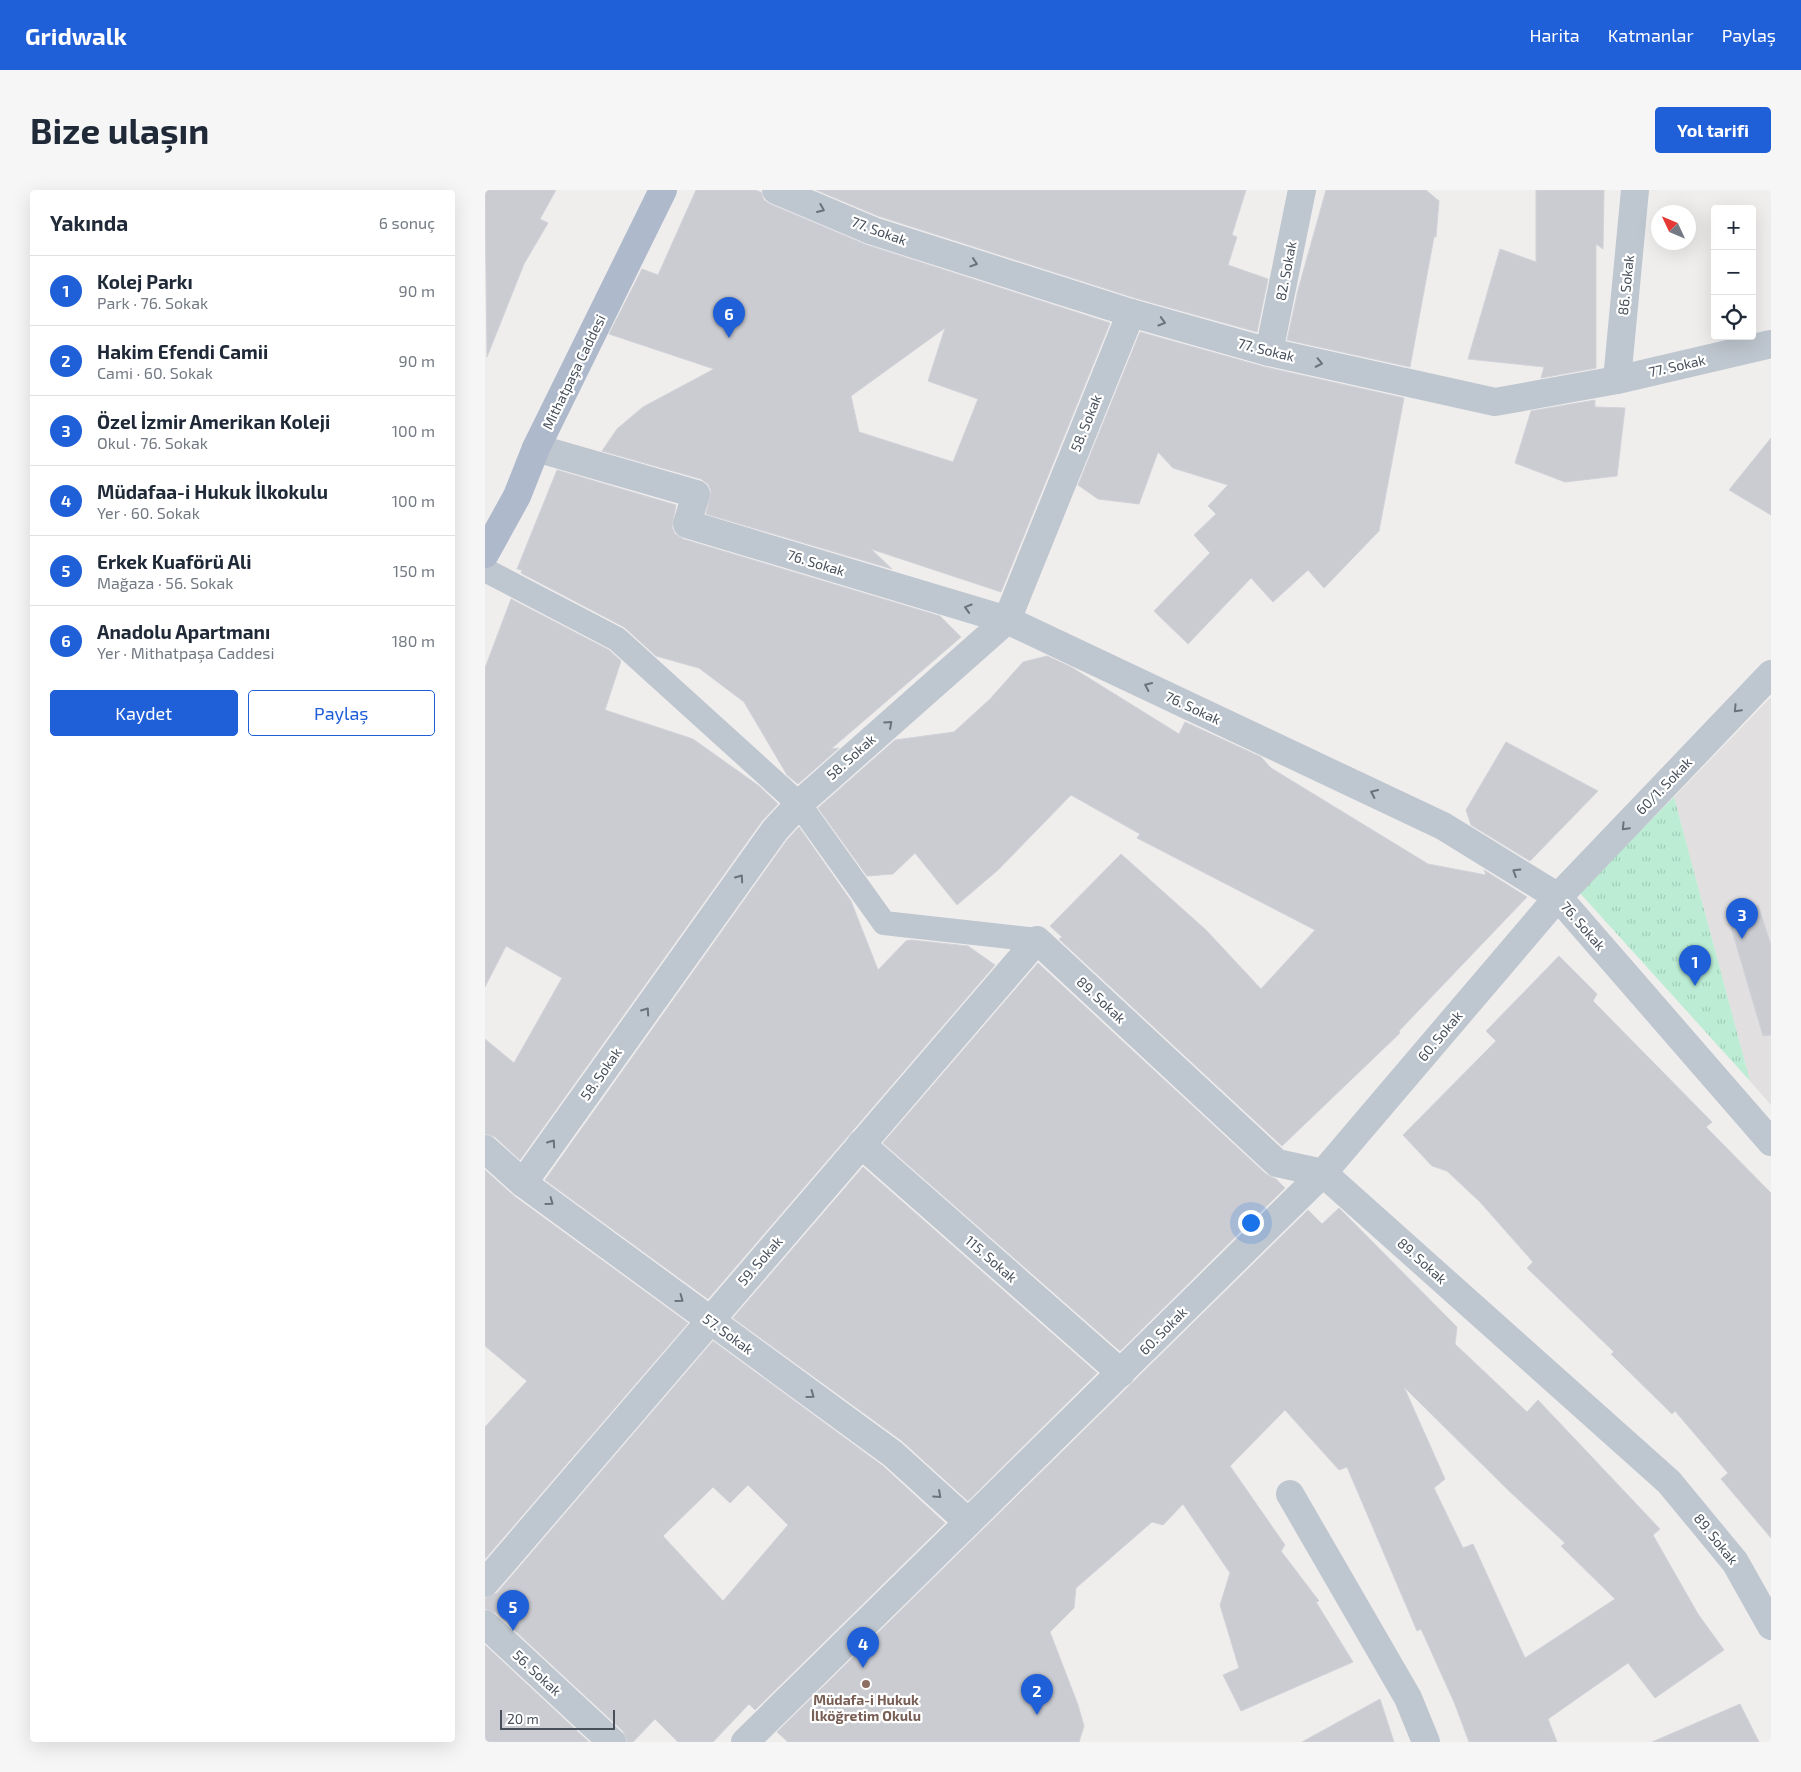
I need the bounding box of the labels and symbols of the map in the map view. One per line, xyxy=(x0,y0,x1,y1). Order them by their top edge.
one-way arrow xyxy=(816,202,825,213)
north arrow xyxy=(1651,205,1696,250)
street label: 77. Sokak xyxy=(849,213,909,248)
street label: 82. Sokak xyxy=(1271,240,1300,302)
street label: 86. Sokak xyxy=(1614,254,1637,316)
one-way arrow xyxy=(969,257,978,267)
pin: 6 xyxy=(713,297,745,338)
street label: Mithatpaşa Caddesi xyxy=(538,312,610,432)
one-way arrow xyxy=(1158,316,1166,326)
street label: 77. Sokak xyxy=(1236,334,1296,365)
street label: 77. Sokak xyxy=(1647,351,1707,380)
one-way arrow xyxy=(1315,358,1324,368)
street label: 58. Sokak xyxy=(1066,392,1105,454)
street label: 76. Sokak xyxy=(785,546,847,579)
one-way arrow xyxy=(964,603,972,613)
one-way arrow xyxy=(1144,682,1153,693)
street label: 76. Sokak xyxy=(1163,687,1224,728)
one-way arrow xyxy=(1734,703,1743,712)
one-way arrow xyxy=(883,721,892,730)
street label: 58. Sokak xyxy=(823,730,879,783)
street label: 60/1. Sokak xyxy=(1632,753,1695,818)
one-way arrow xyxy=(1370,789,1379,800)
one-way arrow xyxy=(1622,821,1631,830)
one-way arrow xyxy=(1513,868,1522,878)
one-way arrow xyxy=(735,875,743,884)
street label: 76. Sokak xyxy=(1558,898,1609,954)
pin: 3 xyxy=(1726,898,1758,939)
pin: 1 xyxy=(1679,945,1711,986)
street label: 89. Sokak xyxy=(1073,973,1129,1027)
one-way arrow xyxy=(640,1007,649,1017)
street label: 60. Sokak xyxy=(1414,1007,1466,1064)
street label: 58. Sokak xyxy=(576,1044,625,1103)
one-way arrow xyxy=(546,1139,555,1149)
one-way arrow xyxy=(544,1196,554,1205)
your location xyxy=(1238,1210,1264,1236)
street label: 115. Sokak xyxy=(962,1232,1021,1286)
street label: 59. Sokak xyxy=(734,1233,786,1289)
street label: 89. Sokak xyxy=(1394,1234,1451,1287)
one-way arrow xyxy=(674,1293,683,1301)
street label: 60. Sokak xyxy=(1135,1303,1190,1358)
street label: 57. Sokak xyxy=(700,1310,757,1358)
one-way arrow xyxy=(805,1389,814,1397)
one-way arrow xyxy=(933,1489,942,1498)
street label: 89. Sokak xyxy=(1691,1510,1742,1568)
pin: 5 xyxy=(497,1590,529,1631)
pin: 4 xyxy=(847,1627,879,1668)
street label: 56. Sokak xyxy=(510,1646,565,1699)
pin: 2 xyxy=(1021,1674,1053,1715)
marker: Müdafa-i Hukuk İlköğretim Okulu xyxy=(860,1678,872,1690)
place label: Müdafa-i Hukuk İlköğretim Okulu xyxy=(811,1691,921,1724)
scale bar xyxy=(500,1707,615,1730)

